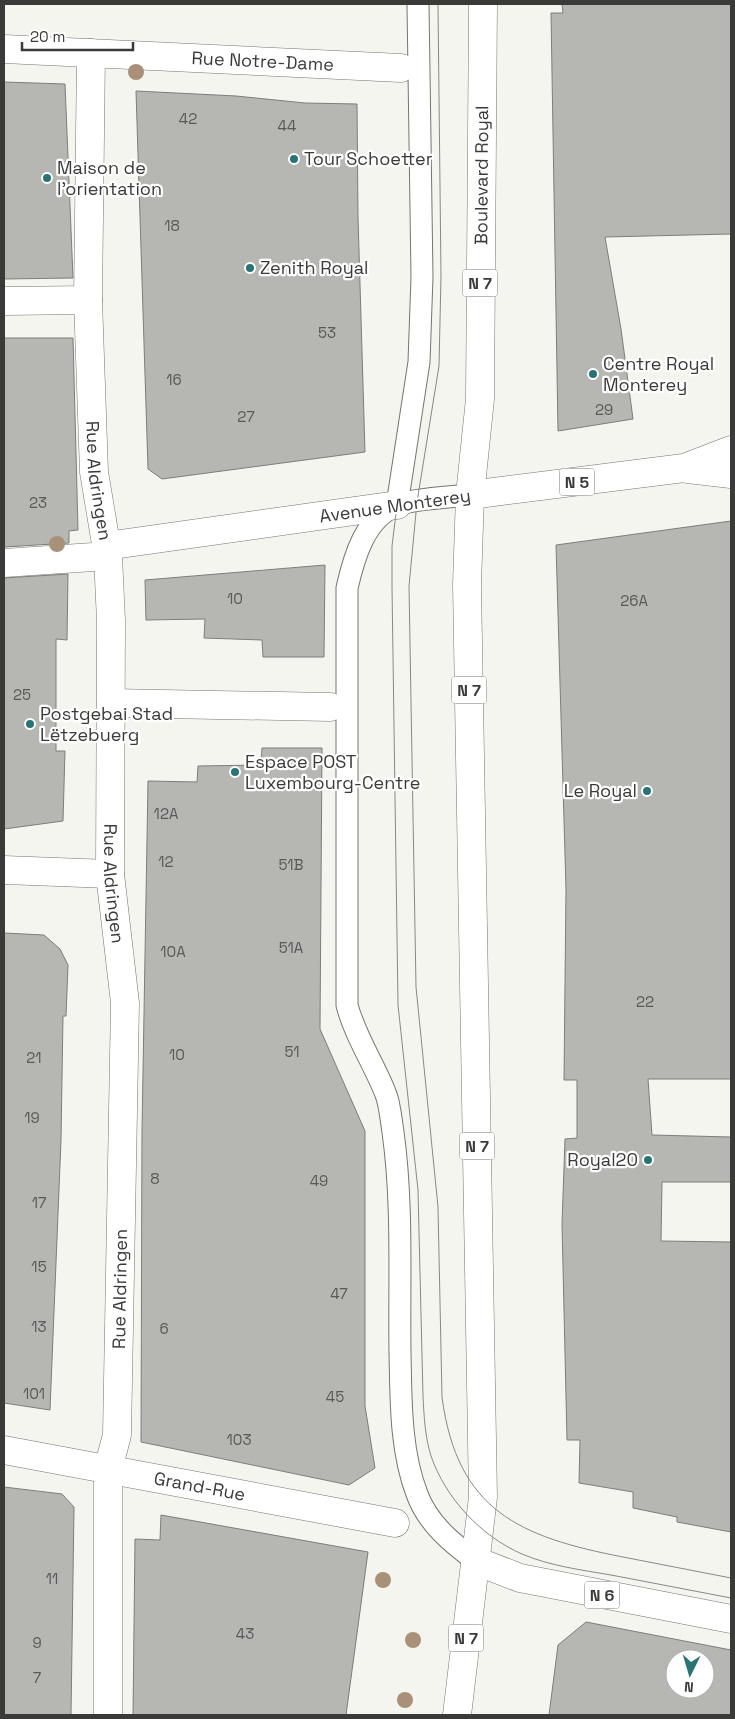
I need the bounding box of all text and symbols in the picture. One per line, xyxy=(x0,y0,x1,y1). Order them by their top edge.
scale bar xyxy=(22,20,134,52)
text: 20 m xyxy=(30,27,65,46)
street label: Rue Notre-Dame xyxy=(191,46,334,76)
street label: Boulevard Royal xyxy=(469,105,493,245)
house number: 42 xyxy=(179,109,197,128)
house number: 44 xyxy=(278,116,296,135)
place label: Tour Schoetter xyxy=(304,147,433,170)
marker: Tour Schoetter xyxy=(288,153,300,165)
place label: Maison de l'orientation xyxy=(57,156,162,200)
marker: Maison de l'orientation xyxy=(41,172,53,184)
house number: 18 xyxy=(164,216,180,235)
place label: Zenith Royal xyxy=(260,256,368,279)
marker: Zenith Royal xyxy=(244,262,256,274)
road number: N 7 xyxy=(462,270,498,296)
house number: 53 xyxy=(318,323,336,342)
place label: Centre Royal Monterey xyxy=(603,352,714,396)
marker: Centre Royal Monterey xyxy=(587,368,599,380)
house number: 16 xyxy=(166,370,182,389)
house number: 29 xyxy=(595,400,613,419)
house number: 27 xyxy=(237,407,255,426)
street label: Rue Aldringen xyxy=(81,420,117,542)
road number: N 5 xyxy=(560,468,594,496)
street label: Avenue Monterey xyxy=(318,484,472,527)
house number: 23 xyxy=(29,493,47,512)
house number: 10 xyxy=(227,589,243,608)
house number: 26A xyxy=(620,591,648,610)
road number: N 7 xyxy=(452,676,486,704)
house number: 25 xyxy=(13,685,31,704)
place label: Postgebai Stad Lëtzebuerg xyxy=(40,702,173,746)
marker: Postgebai Stad Lëtzebuerg xyxy=(24,718,36,730)
place label: Espace POST Luxembourg-Centre xyxy=(245,750,420,794)
marker: Espace POST Luxembourg-Centre xyxy=(229,766,241,778)
place label: Le Royal xyxy=(564,779,637,802)
marker: Le Royal xyxy=(641,785,653,797)
house number: 12A xyxy=(154,804,179,823)
street label: Rue Aldringen xyxy=(99,823,130,945)
house number: 12 xyxy=(158,852,174,871)
house number: 51B xyxy=(279,855,304,874)
house number: 51A xyxy=(279,938,304,957)
house number: 10A xyxy=(160,942,186,961)
house number: 22 xyxy=(636,992,654,1011)
house number: 51 xyxy=(284,1042,300,1061)
house number: 10 xyxy=(169,1045,185,1064)
house number: 21 xyxy=(26,1048,42,1067)
house number: 19 xyxy=(24,1108,40,1127)
road number: N 7 xyxy=(460,1132,494,1160)
place label: Royal20 xyxy=(567,1148,638,1171)
marker: Royal20 xyxy=(642,1154,654,1166)
house number: 8 xyxy=(150,1169,160,1188)
house number: 49 xyxy=(310,1171,328,1190)
house number: 17 xyxy=(32,1193,46,1212)
street label: Rue Aldringen xyxy=(107,1229,132,1349)
house number: 15 xyxy=(31,1257,47,1276)
house number: 47 xyxy=(330,1284,348,1303)
house number: 13 xyxy=(31,1317,47,1336)
house number: 6 xyxy=(159,1319,169,1338)
house number: 101 xyxy=(23,1384,45,1403)
house number: 45 xyxy=(326,1387,344,1406)
house number: 103 xyxy=(227,1430,251,1449)
street label: Grand-Rue xyxy=(152,1466,247,1506)
house number: 11 xyxy=(46,1569,58,1588)
road number: N 6 xyxy=(584,1582,620,1608)
house number: 43 xyxy=(236,1624,254,1643)
road number: N 7 xyxy=(448,1625,484,1652)
house number: 9 xyxy=(32,1633,42,1652)
north arrow xyxy=(665,1649,715,1699)
house number: 7 xyxy=(33,1668,41,1687)
text: N xyxy=(683,1678,694,1696)

